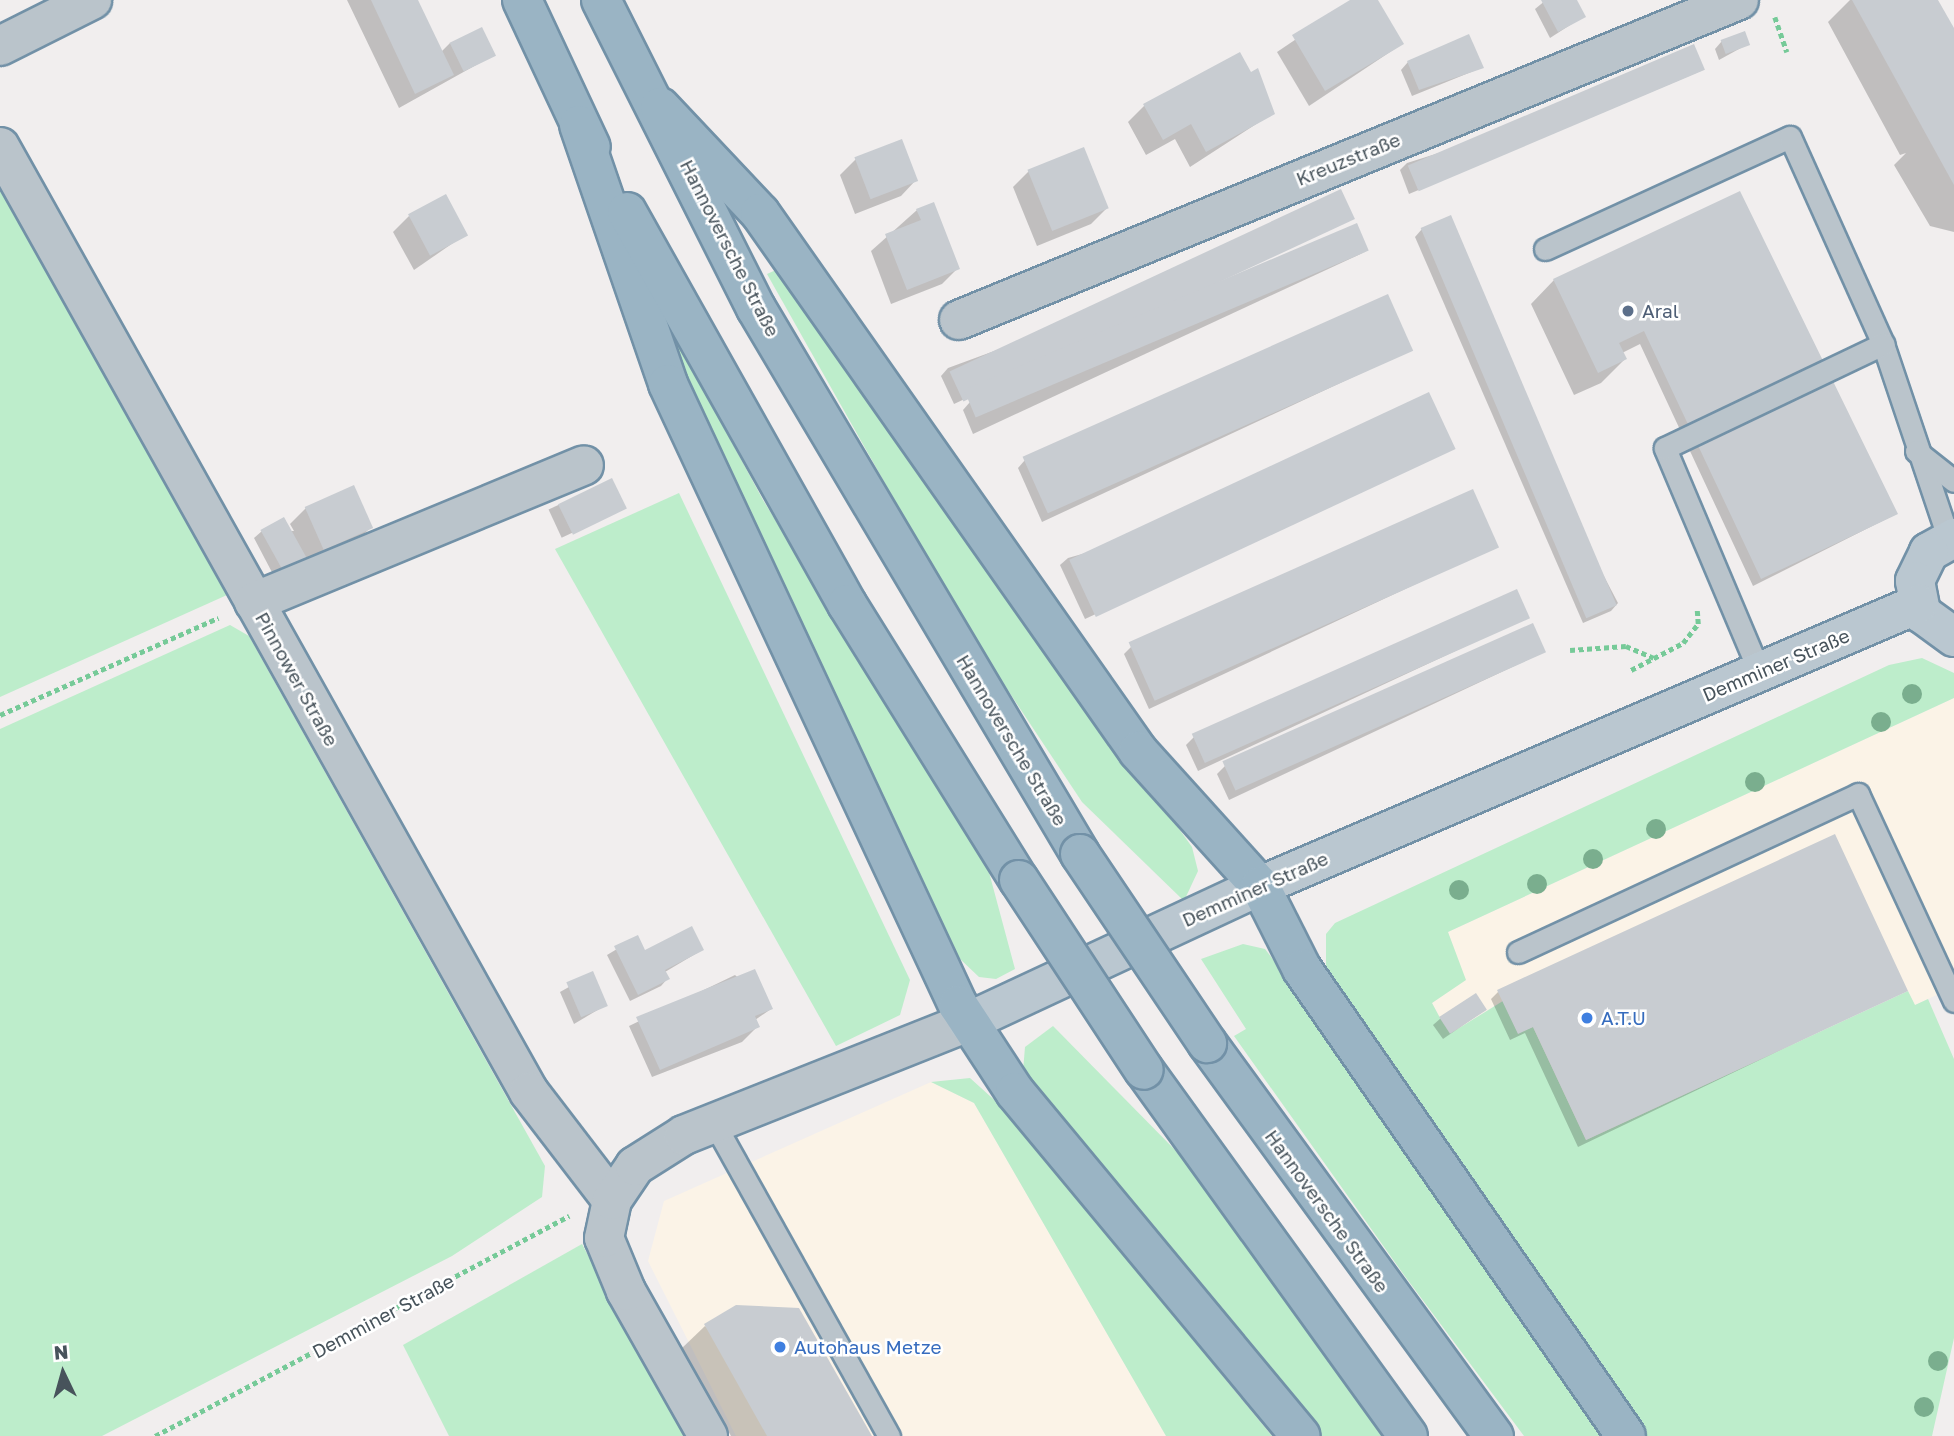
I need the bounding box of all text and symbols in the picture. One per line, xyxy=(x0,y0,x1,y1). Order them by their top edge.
street label: Kreuzstraße xyxy=(1293,128,1403,190)
street label: Hannoversche Straße xyxy=(675,156,785,340)
place label: Aral xyxy=(1642,300,1679,322)
marker: Aral xyxy=(1620,303,1636,319)
street label: Pinnower Straße xyxy=(251,608,343,750)
street label: Demminer Straße xyxy=(1699,624,1853,706)
street label: Hannoversche Straße xyxy=(952,650,1072,830)
street label: Demminer Straße xyxy=(1179,847,1331,931)
place label: A.T.U xyxy=(1601,1007,1646,1029)
marker: A.T.U xyxy=(1579,1010,1595,1026)
street label: Hannoversche Straße xyxy=(1260,1125,1394,1297)
street label: Demminer Straße xyxy=(308,1269,458,1363)
place label: Autohaus Metze xyxy=(794,1336,942,1358)
north arrow xyxy=(28,1338,98,1408)
text: N xyxy=(53,1339,69,1364)
marker: Autohaus Metze xyxy=(772,1339,788,1355)

